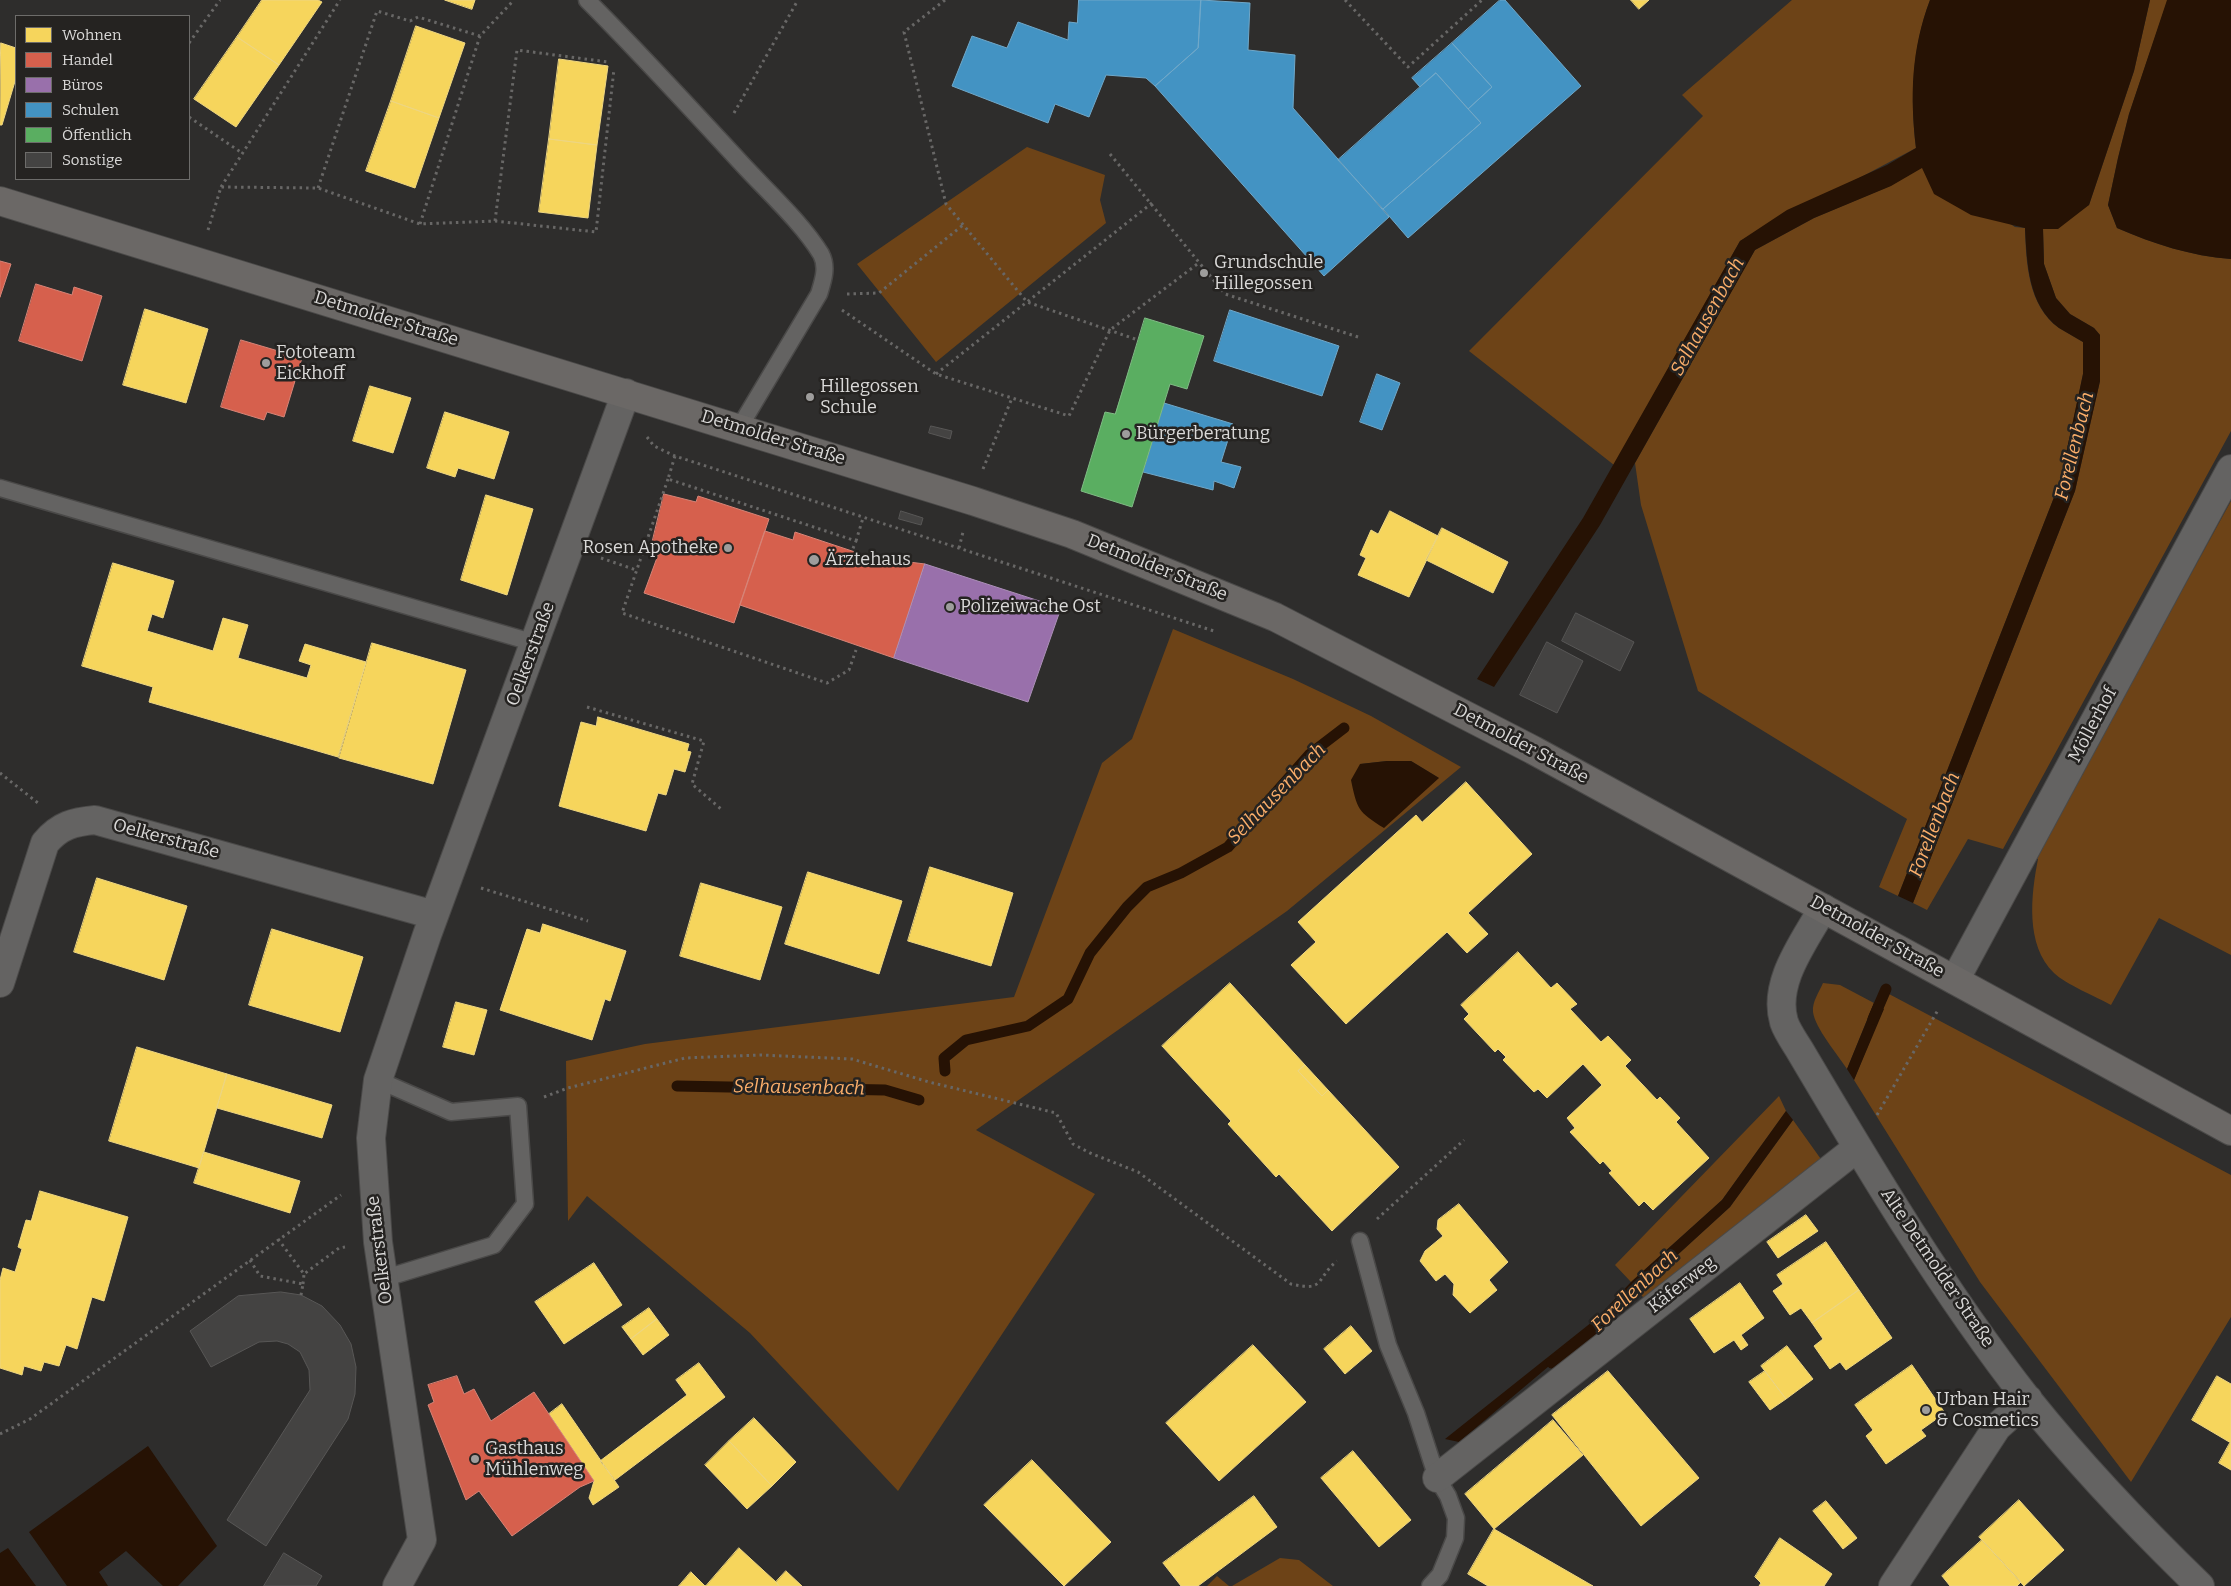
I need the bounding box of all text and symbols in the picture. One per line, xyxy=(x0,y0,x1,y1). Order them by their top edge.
legend xyxy=(15,15,190,180)
text: Wohnen xyxy=(62,26,121,44)
text: Handel xyxy=(62,51,113,69)
text: Büros xyxy=(62,76,103,94)
text: Schulen xyxy=(62,101,119,119)
text: Öffentlich xyxy=(62,126,132,144)
text: Sonstige xyxy=(62,151,122,169)
place label: Grundschule Hillegossen xyxy=(1214,252,1323,294)
water label: Selhausenbach xyxy=(1666,254,1750,380)
marker: Grundschule Hillegossen xyxy=(1198,267,1210,279)
street label: Detmolder Straße xyxy=(311,287,461,351)
place label: Fototeam Eickhoff xyxy=(276,342,355,384)
marker: Fototeam Eickhoff xyxy=(260,357,272,369)
place label: Hillegossen Schule xyxy=(820,376,919,418)
water label: Forellenbach xyxy=(2051,390,2099,502)
marker: Hillegossen Schule xyxy=(804,391,816,403)
street label: Detmolder Straße xyxy=(698,406,848,470)
place label: Bürgerberatung xyxy=(1136,423,1270,445)
marker: Bürgerberatung xyxy=(1120,428,1132,440)
street label: Detmolder Straße xyxy=(1084,530,1230,606)
place label: Rosen Apotheke xyxy=(582,537,718,559)
marker: Rosen Apotheke xyxy=(722,542,734,554)
place label: Ärztehaus xyxy=(825,549,911,571)
marker: Ärztehaus xyxy=(807,553,821,567)
place label: Polizeiwache Ost xyxy=(960,596,1101,618)
street label: Oelkerstraße xyxy=(502,599,560,709)
marker: Polizeiwache Ost xyxy=(944,601,956,613)
street label: Möllerhof xyxy=(2064,684,2122,766)
street label: Detmolder Straße xyxy=(1450,699,1592,789)
water label: Selhausenbach xyxy=(1223,739,1331,849)
water label: Forellenbach xyxy=(1905,769,1965,881)
street label: Oelkerstraße xyxy=(110,814,222,864)
street label: Detmolder Straße xyxy=(1806,891,1948,983)
water label: Selhausenbach xyxy=(733,1075,865,1101)
street label: Alte Detmolder Straße xyxy=(1876,1184,1998,1352)
street label: Oelkerstraße xyxy=(363,1194,397,1306)
water label: Forellenbach xyxy=(1587,1245,1683,1337)
street label: Käferweg xyxy=(1644,1252,1720,1318)
place label: Urban Hair & Cosmetics xyxy=(1936,1389,2039,1432)
marker: Urban Hair & Cosmetics xyxy=(1920,1404,1932,1416)
place label: Gasthaus Mühlenweg xyxy=(485,1438,583,1480)
marker: Gasthaus Mühlenweg xyxy=(469,1453,481,1465)

